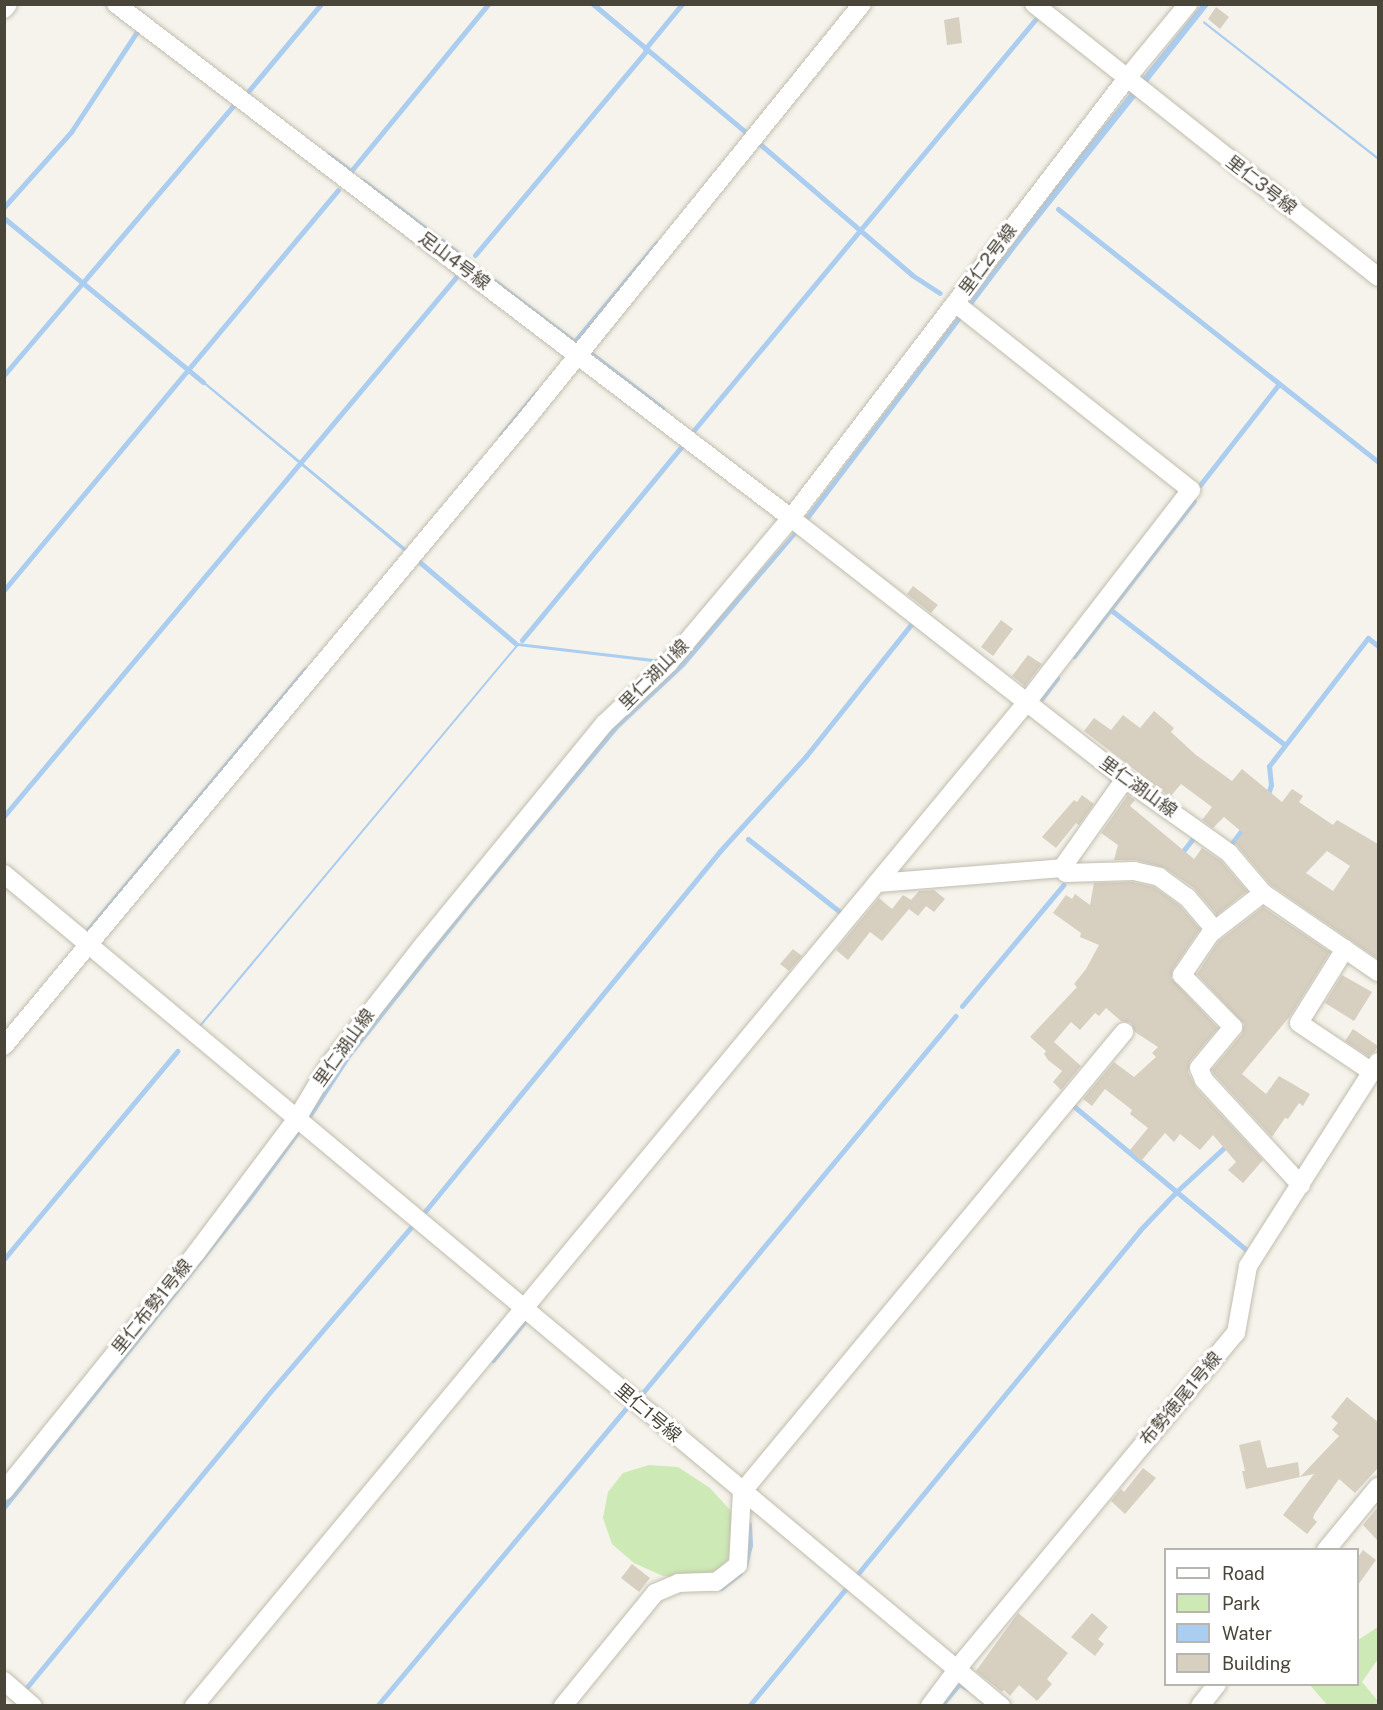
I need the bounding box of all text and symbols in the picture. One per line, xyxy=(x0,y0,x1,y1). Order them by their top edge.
street label: 里仁3号線 xyxy=(1222,151,1300,219)
street label: 里仁2号線 xyxy=(954,220,1022,300)
street label: 足山4号線 xyxy=(414,227,494,295)
street label: 里仁湖山線 xyxy=(615,636,693,714)
street label: 里仁湖山線 xyxy=(1095,752,1181,822)
street label: 里仁湖山線 xyxy=(309,1005,379,1091)
street label: 里仁布勢1号線 xyxy=(107,1255,197,1359)
street label: 布勢徳尾1号線 xyxy=(1136,1348,1226,1450)
street label: 里仁1号線 xyxy=(611,1379,685,1447)
legend xyxy=(1164,1548,1359,1686)
text: Road xyxy=(1222,1563,1265,1584)
text: Park xyxy=(1222,1593,1260,1614)
text: Water xyxy=(1222,1623,1272,1644)
text: Building xyxy=(1222,1653,1291,1674)

